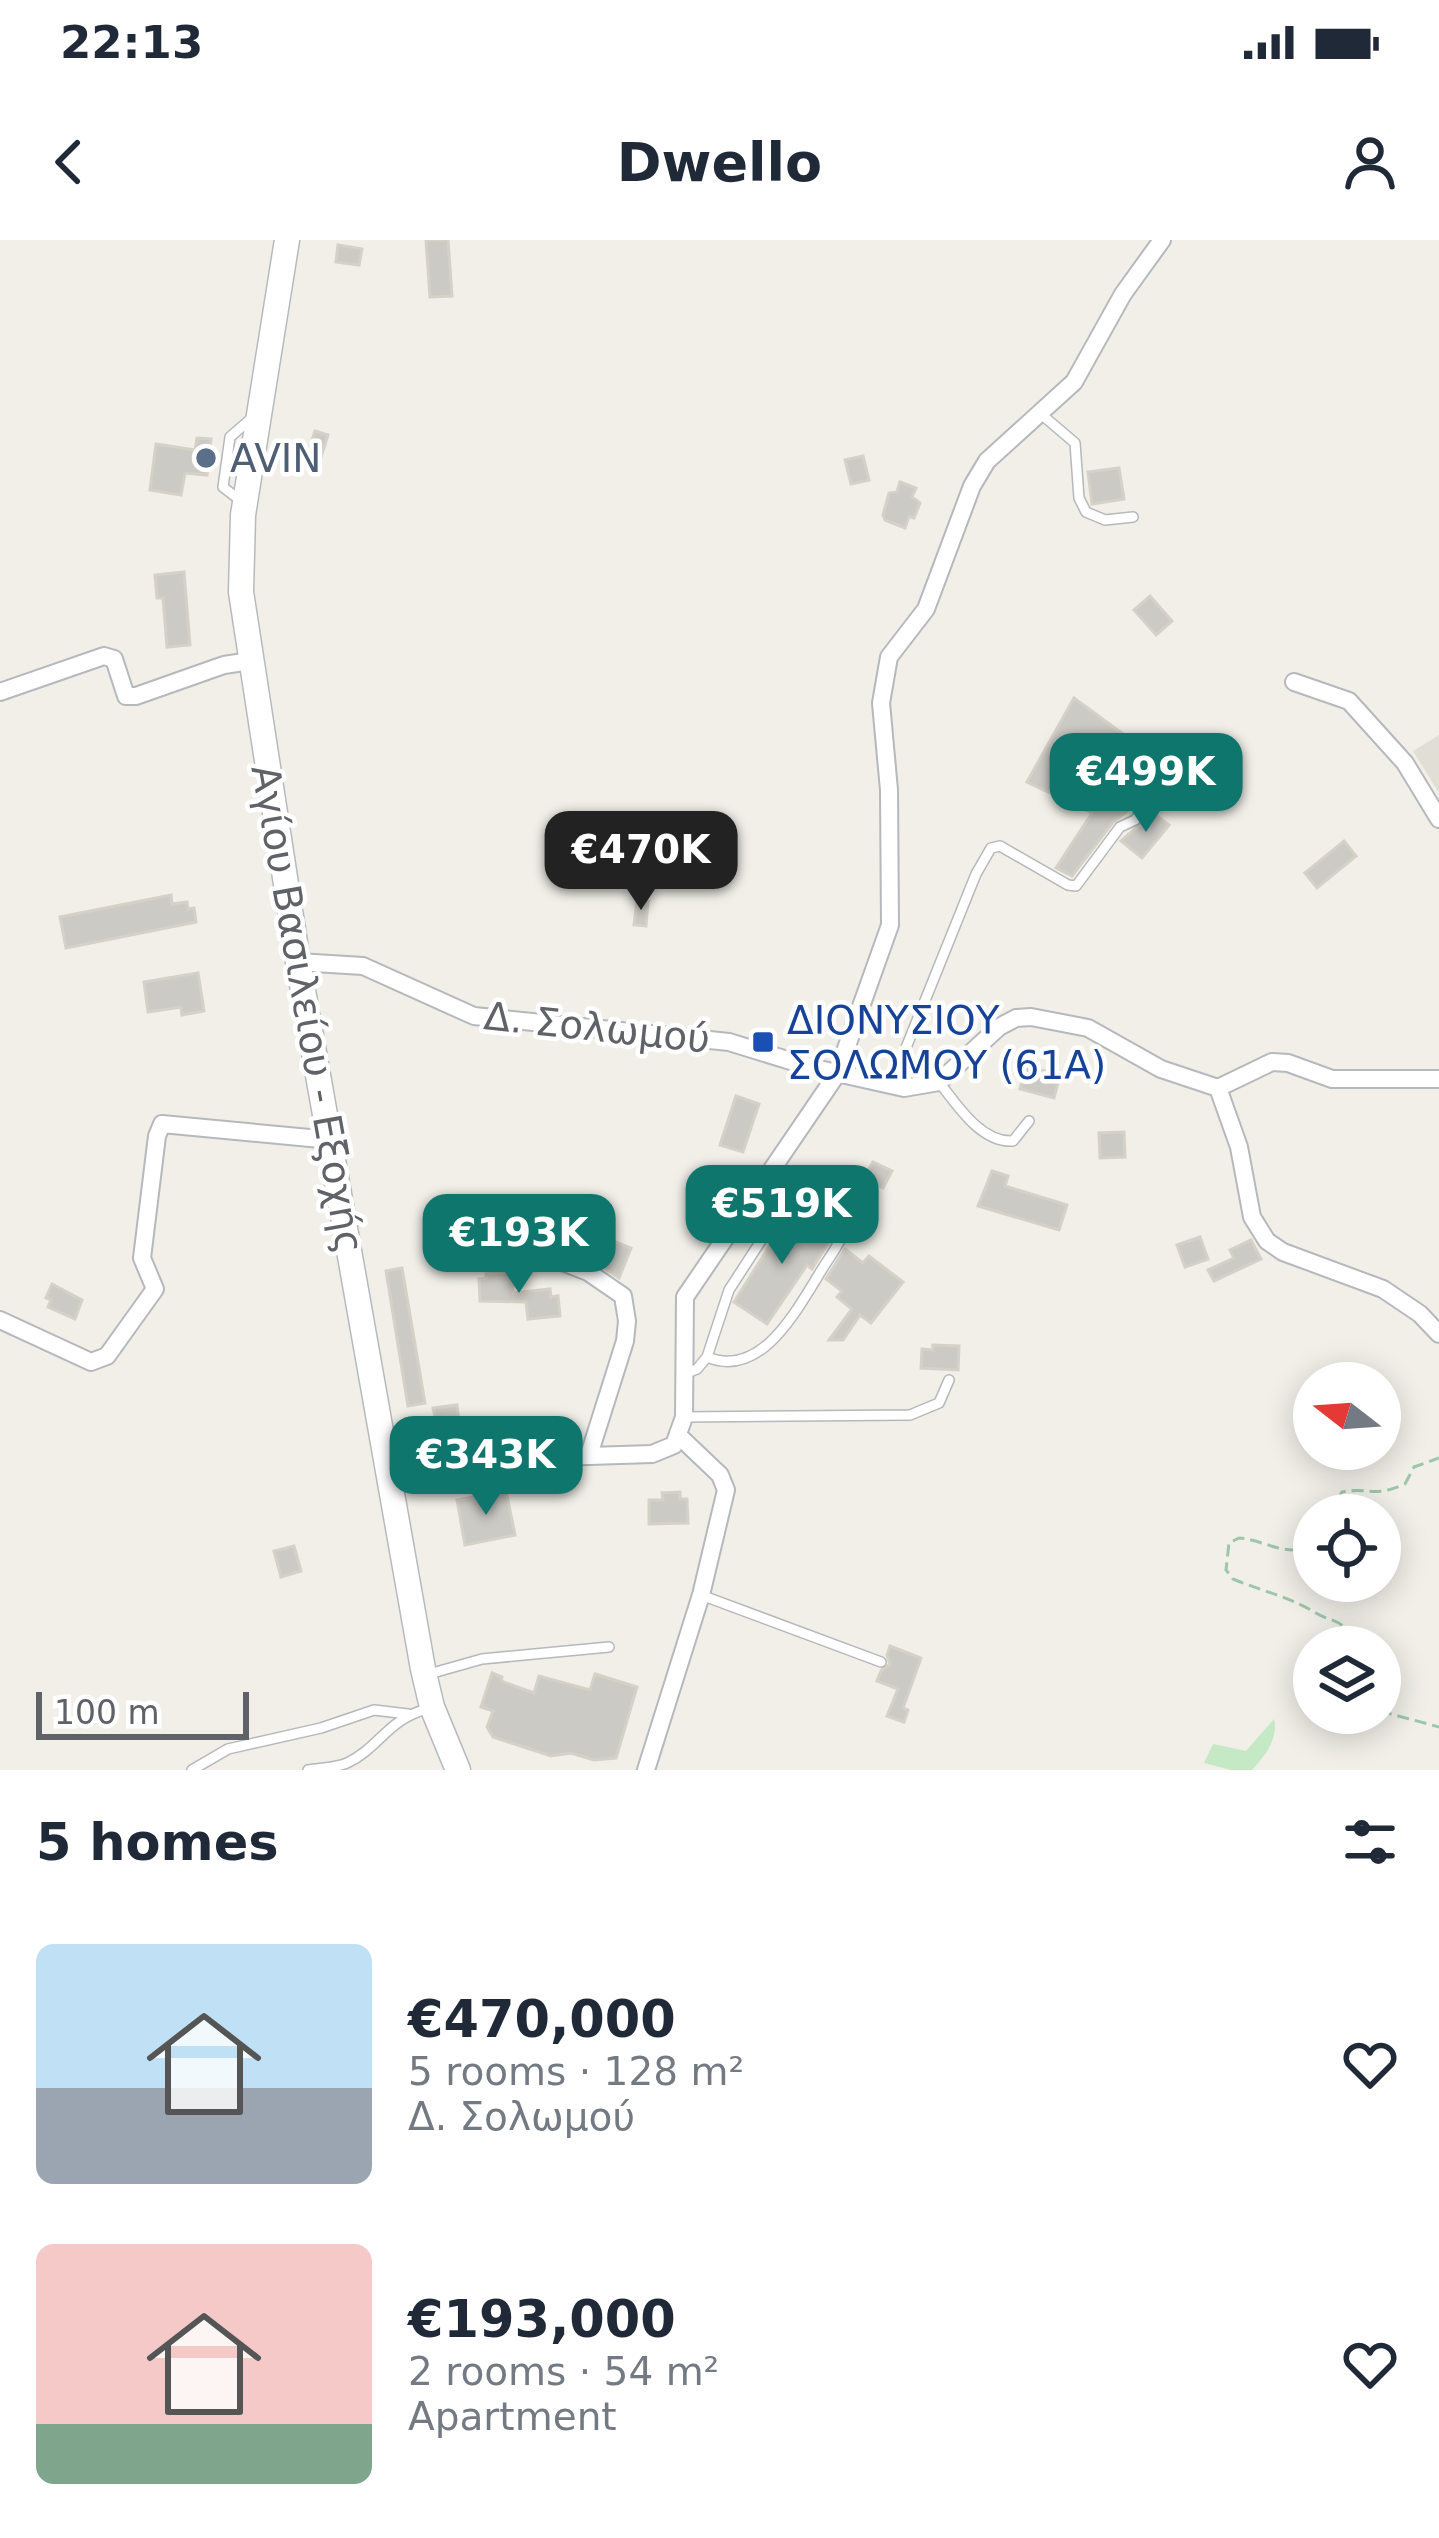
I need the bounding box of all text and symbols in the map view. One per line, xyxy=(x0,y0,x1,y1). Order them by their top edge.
text: 22:13 xyxy=(60,16,203,69)
icon: back xyxy=(36,129,102,195)
icon: person xyxy=(1337,129,1403,195)
text: Dwello xyxy=(617,131,822,194)
place label: AVIN xyxy=(230,436,322,481)
marker: AVIN xyxy=(193,445,219,471)
pin: €499K xyxy=(1062,733,1230,835)
text: €499K xyxy=(1077,749,1215,794)
street label: Αγίου Βασιλείου - Εξοχής xyxy=(242,761,373,1257)
pin: €470K xyxy=(557,811,725,913)
text: €470K xyxy=(572,827,710,872)
street label: Δ. Σολωμού xyxy=(482,993,712,1062)
place label: ΔΙΟΝΥΣΙΟΥ ΣΟΛΩΜΟΥ (61Α) xyxy=(787,998,1106,1088)
marker: ΔΙΟΝΥΣΙΟΥ ΣΟΛΩΜΟΥ (61Α) xyxy=(750,1029,776,1055)
pin: €519K xyxy=(698,1165,866,1267)
text: €519K xyxy=(713,1181,851,1226)
pin: €193K xyxy=(435,1194,603,1296)
text: €193K xyxy=(450,1210,588,1255)
north arrow xyxy=(1293,1362,1401,1470)
map controls xyxy=(1293,1362,1401,1734)
pin: €343K xyxy=(402,1416,570,1518)
text: €343K xyxy=(417,1432,555,1477)
button: locate xyxy=(1293,1494,1401,1602)
button: layers xyxy=(1293,1626,1401,1734)
scale bar xyxy=(36,1686,249,1739)
text: 100 m xyxy=(54,1693,160,1732)
icon: filters xyxy=(1337,1809,1403,1875)
text: 5 homes xyxy=(36,1813,279,1872)
text: €470,000 xyxy=(408,1990,676,2049)
icon: home xyxy=(132,1992,276,2136)
icon: heart xyxy=(1337,2031,1403,2097)
text: 5 rooms · 128 m² xyxy=(408,2049,744,2094)
text: Δ. Σολωμού xyxy=(408,2094,635,2139)
text: €193,000 xyxy=(408,2290,676,2349)
icon: home xyxy=(132,2292,276,2436)
icon: heart xyxy=(1337,2331,1403,2397)
text: 2 rooms · 54 m² xyxy=(408,2349,719,2394)
text: Apartment xyxy=(408,2394,617,2439)

